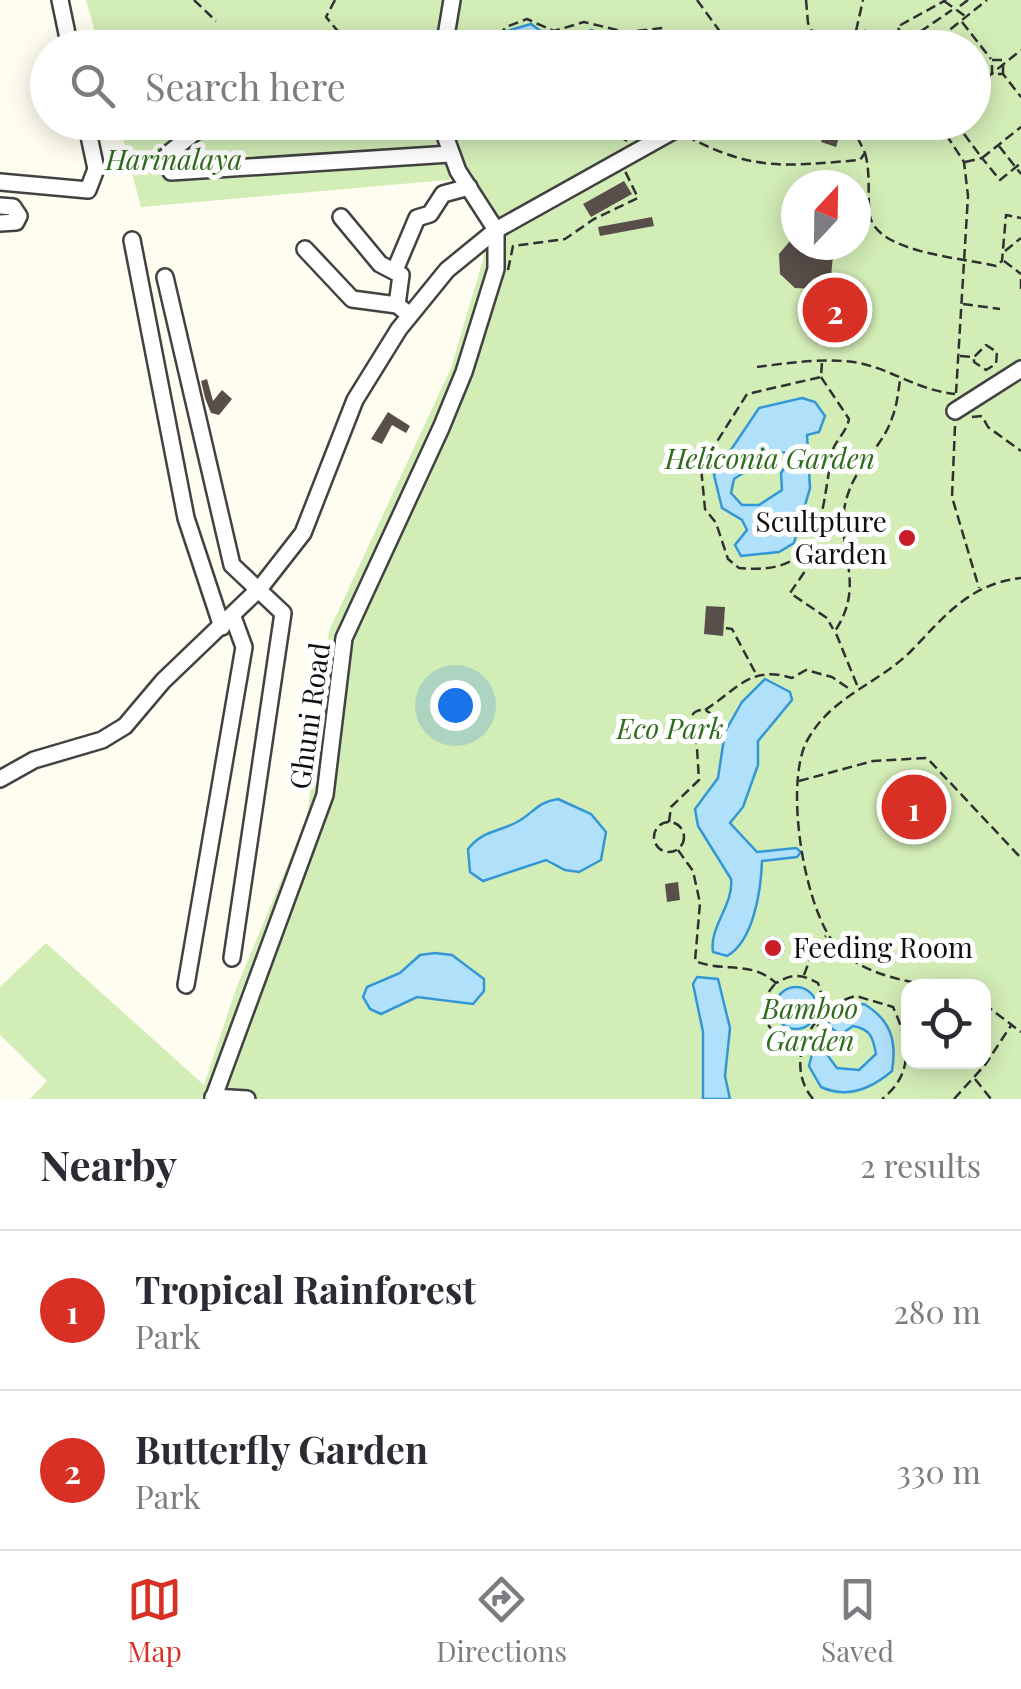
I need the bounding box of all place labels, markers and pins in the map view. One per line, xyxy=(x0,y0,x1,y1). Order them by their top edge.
pin: 2 xyxy=(802,272,868,348)
place label: Scultpture Garden xyxy=(756,502,887,571)
marker: Scultpture Garden xyxy=(896,527,918,549)
pin: 1 xyxy=(882,770,946,844)
place label: Feeding Room xyxy=(793,928,973,965)
marker: Feeding Room xyxy=(762,937,784,959)

